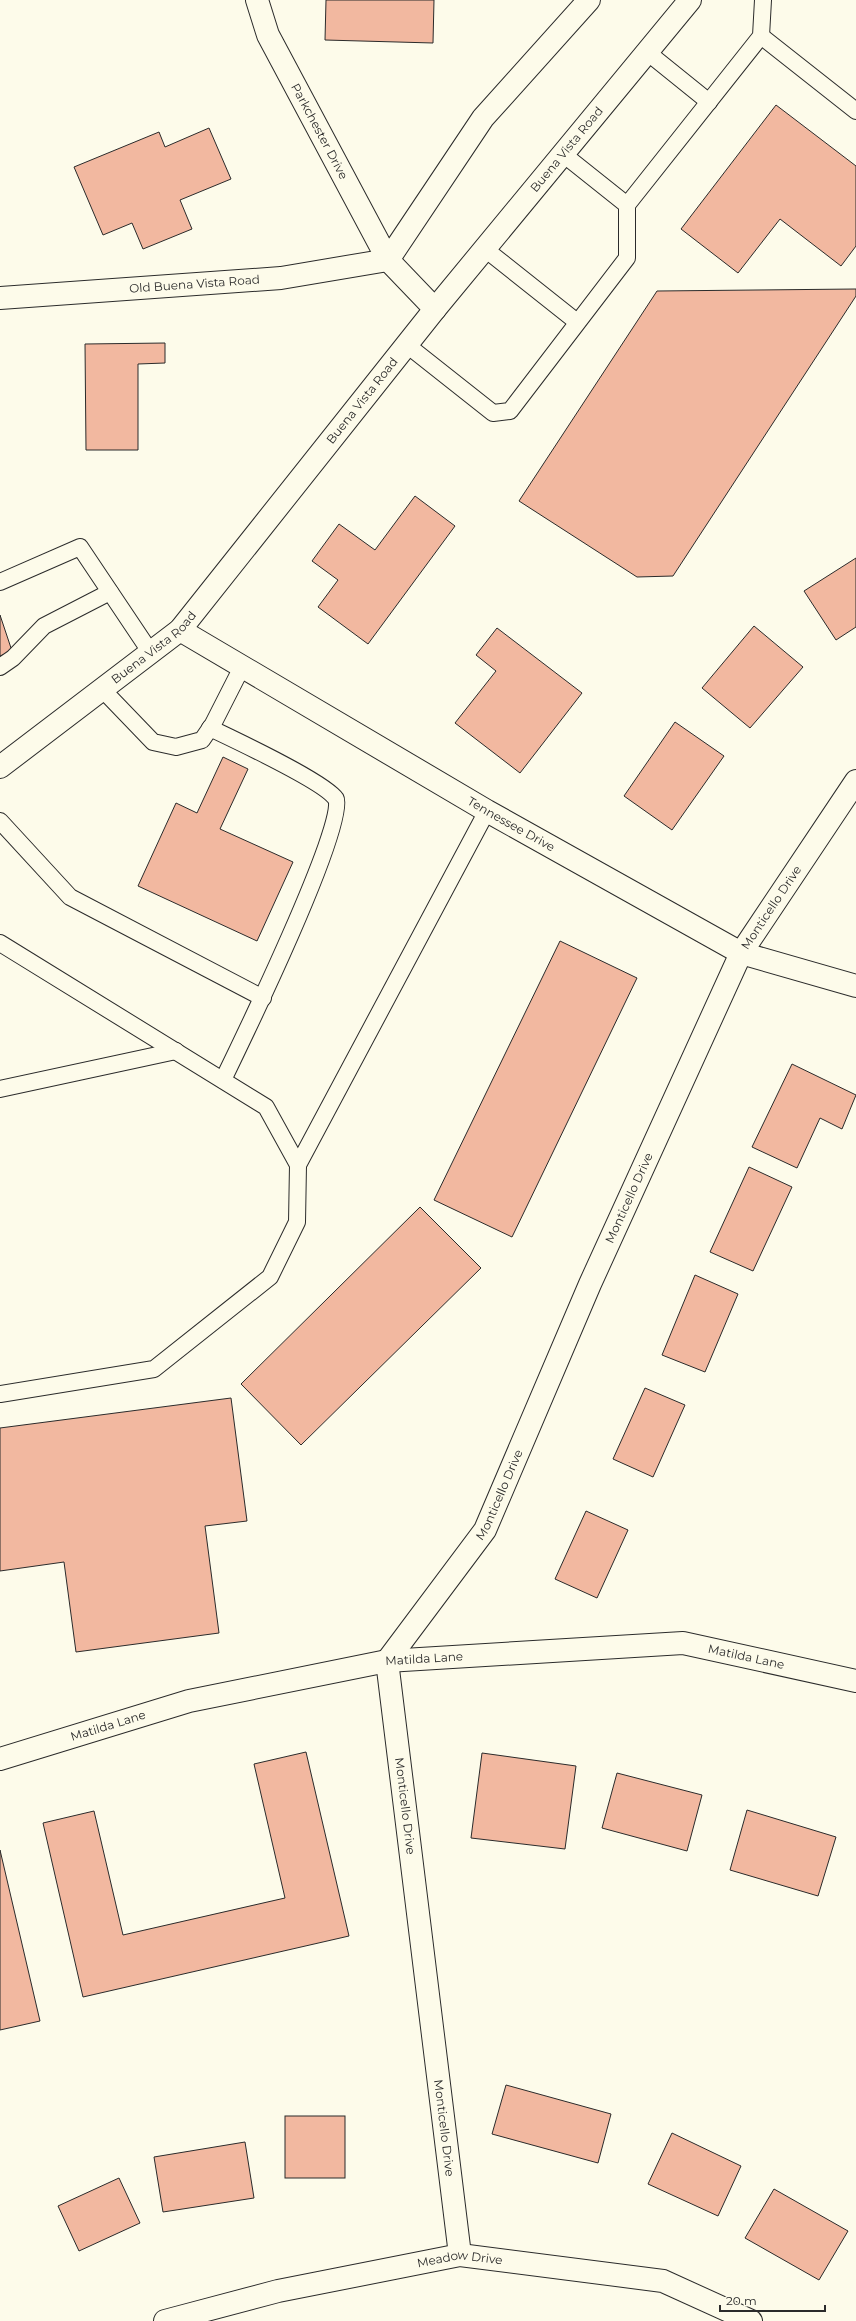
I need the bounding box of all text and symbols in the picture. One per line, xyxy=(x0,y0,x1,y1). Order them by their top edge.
street label: Parkchester Drive xyxy=(288,81,352,182)
street label: Buena Vista Road xyxy=(527,103,606,195)
street label: Old Buena Vista Road xyxy=(129,272,260,296)
street label: Buena Vista Road xyxy=(323,354,401,447)
street label: Buena Vista Road xyxy=(108,608,199,687)
street label: Tennessee Drive xyxy=(465,793,558,854)
street label: Monticello Drive xyxy=(738,862,804,952)
street label: Monticello Drive xyxy=(602,1150,656,1245)
street label: Monticello Drive xyxy=(472,1447,526,1543)
street label: Matilda Lane xyxy=(707,1641,786,1672)
street label: Matilda Lane xyxy=(385,1648,464,1668)
street label: Matilda Lane xyxy=(68,1707,147,1744)
street label: Monticello Drive xyxy=(392,1757,419,1855)
street label: Monticello Drive xyxy=(431,2079,458,2177)
street label: Meadow Drive xyxy=(416,2247,503,2270)
scale bar xyxy=(720,2287,825,2313)
text: 20 m xyxy=(726,2293,757,2308)

